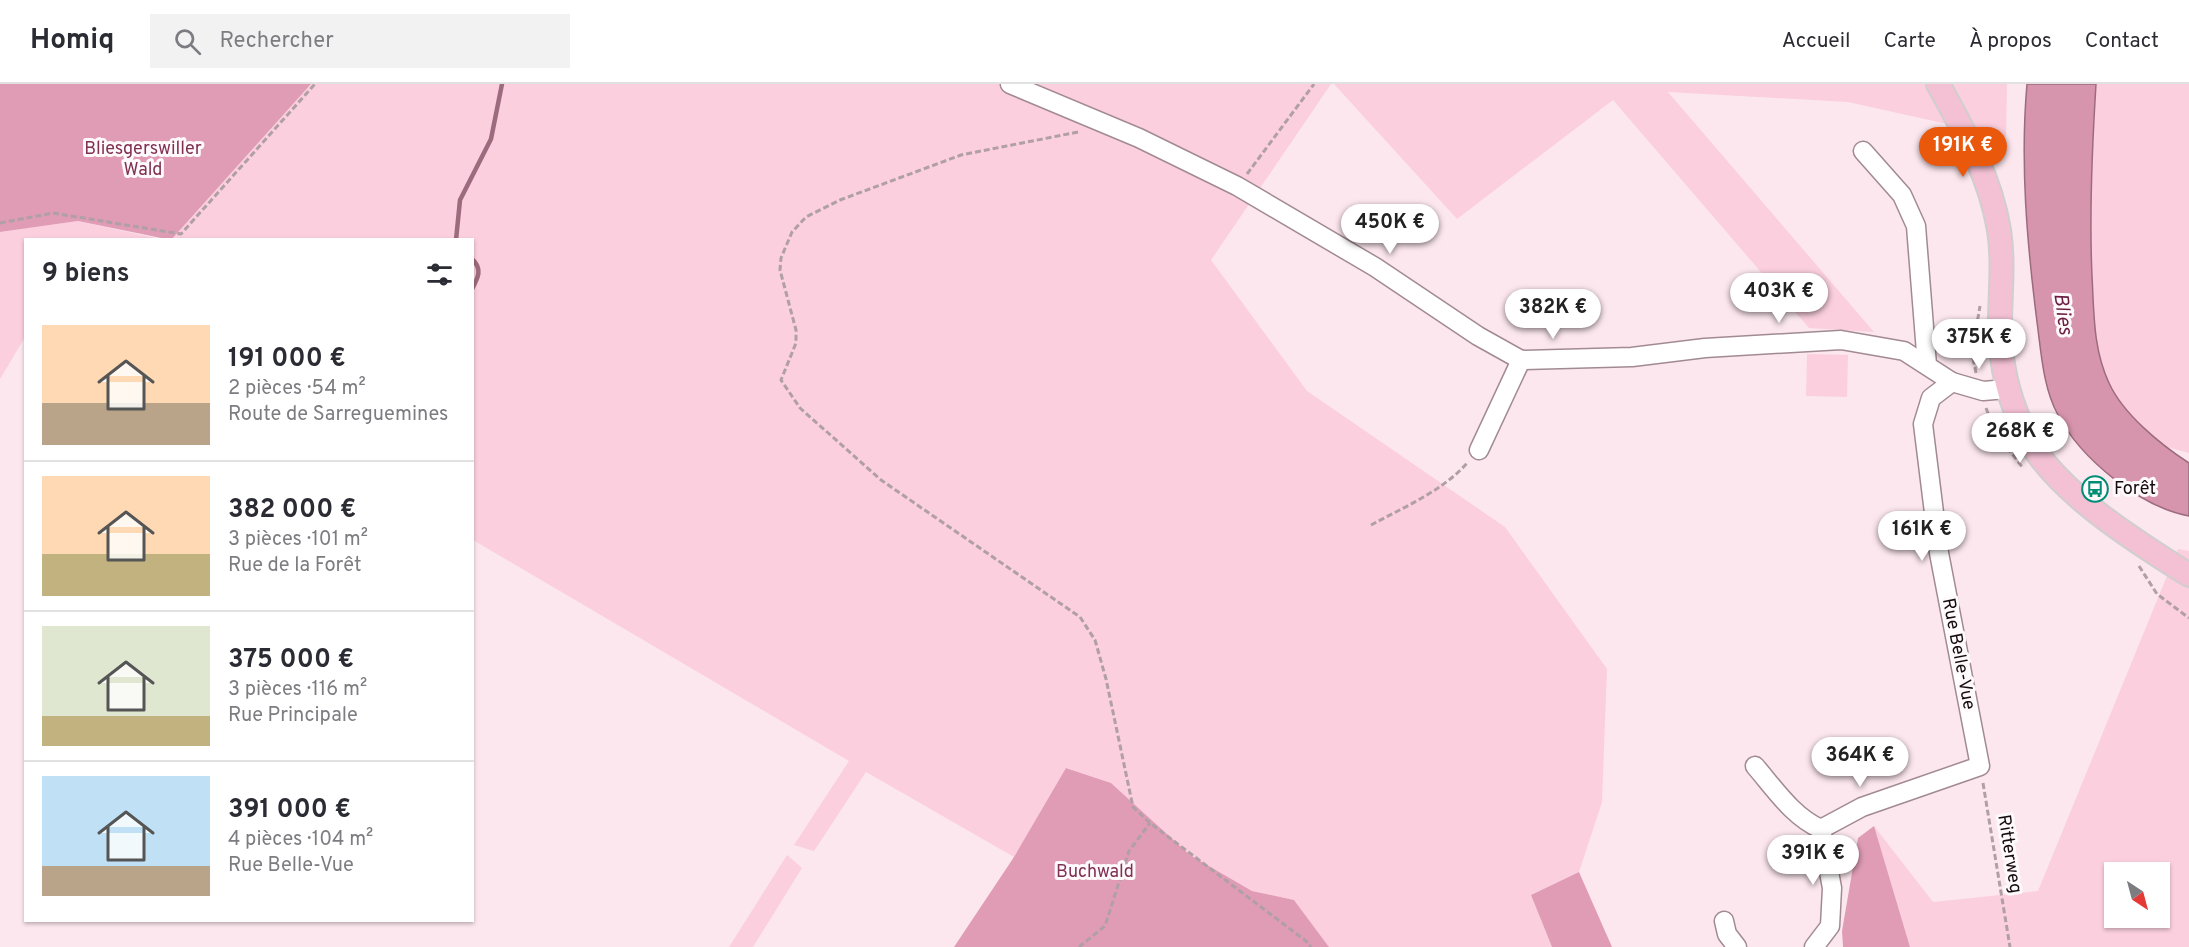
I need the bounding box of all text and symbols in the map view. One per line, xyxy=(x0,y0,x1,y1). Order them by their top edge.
search box xyxy=(150,14,570,68)
text: Homiq xyxy=(30,23,114,59)
icon: search xyxy=(171,25,204,58)
text: Rechercher xyxy=(219,28,334,55)
text: Accueil xyxy=(1782,28,1851,55)
text: Carte xyxy=(1884,28,1936,55)
text: À propos xyxy=(1969,28,2052,55)
text: Contact xyxy=(2085,28,2159,55)
pin: 191K € xyxy=(1914,127,2012,178)
text: 191K € xyxy=(1933,133,1993,159)
park label: Bliesgerswiller Wald xyxy=(84,138,202,182)
pin: 450K € xyxy=(1341,204,1439,255)
text: 450K € xyxy=(1355,210,1425,236)
text: 9 biens xyxy=(42,258,130,291)
icon: filters xyxy=(423,258,456,291)
pin: 403K € xyxy=(1730,273,1828,324)
text: 403K € xyxy=(1744,279,1814,305)
pin: 382K € xyxy=(1504,289,1602,340)
water label: Blies xyxy=(2046,292,2078,337)
text: 382K € xyxy=(1519,295,1587,321)
pin: 375K € xyxy=(1930,319,2028,370)
text: 375K € xyxy=(1946,325,2012,351)
text: 191 000 € xyxy=(228,343,346,376)
icon: home xyxy=(90,349,162,421)
text: 2 pièces · 54 m² xyxy=(228,376,366,402)
text: Route de Sarreguemines xyxy=(228,402,448,428)
pin: 268K € xyxy=(1971,413,2069,464)
text: 268K € xyxy=(1986,419,2054,445)
bus stop icon: Forêt xyxy=(2080,474,2110,504)
place label: Forêt xyxy=(2114,478,2156,501)
text: 382 000 € xyxy=(228,494,356,527)
icon: home xyxy=(90,500,162,572)
pin: 161K € xyxy=(1873,511,1971,562)
text: 161K € xyxy=(1892,517,1952,543)
text: 3 pièces · 101 m² xyxy=(228,527,368,553)
text: Rue de la Forêt xyxy=(228,553,362,579)
street label: Rue Belle-Vue xyxy=(1936,596,1980,712)
text: 375 000 € xyxy=(228,644,354,677)
icon: home xyxy=(90,650,162,722)
text: 3 pièces · 116 m² xyxy=(228,677,367,703)
text: Rue Principale xyxy=(228,703,358,729)
pin: 364K € xyxy=(1811,737,1909,788)
text: 364K € xyxy=(1826,743,1895,769)
text: 391 000 € xyxy=(228,794,351,827)
icon: home xyxy=(90,800,162,872)
street label: Ritterweg xyxy=(1991,813,2027,895)
text: 4 pièces · 104 m² xyxy=(228,827,373,853)
pin: 391K € xyxy=(1764,835,1862,886)
text: 391K € xyxy=(1781,841,1845,867)
text: Rue Belle-Vue xyxy=(228,853,354,879)
park label: Buchwald xyxy=(1056,861,1134,884)
north arrow xyxy=(2104,862,2170,928)
map controls xyxy=(2104,862,2170,928)

